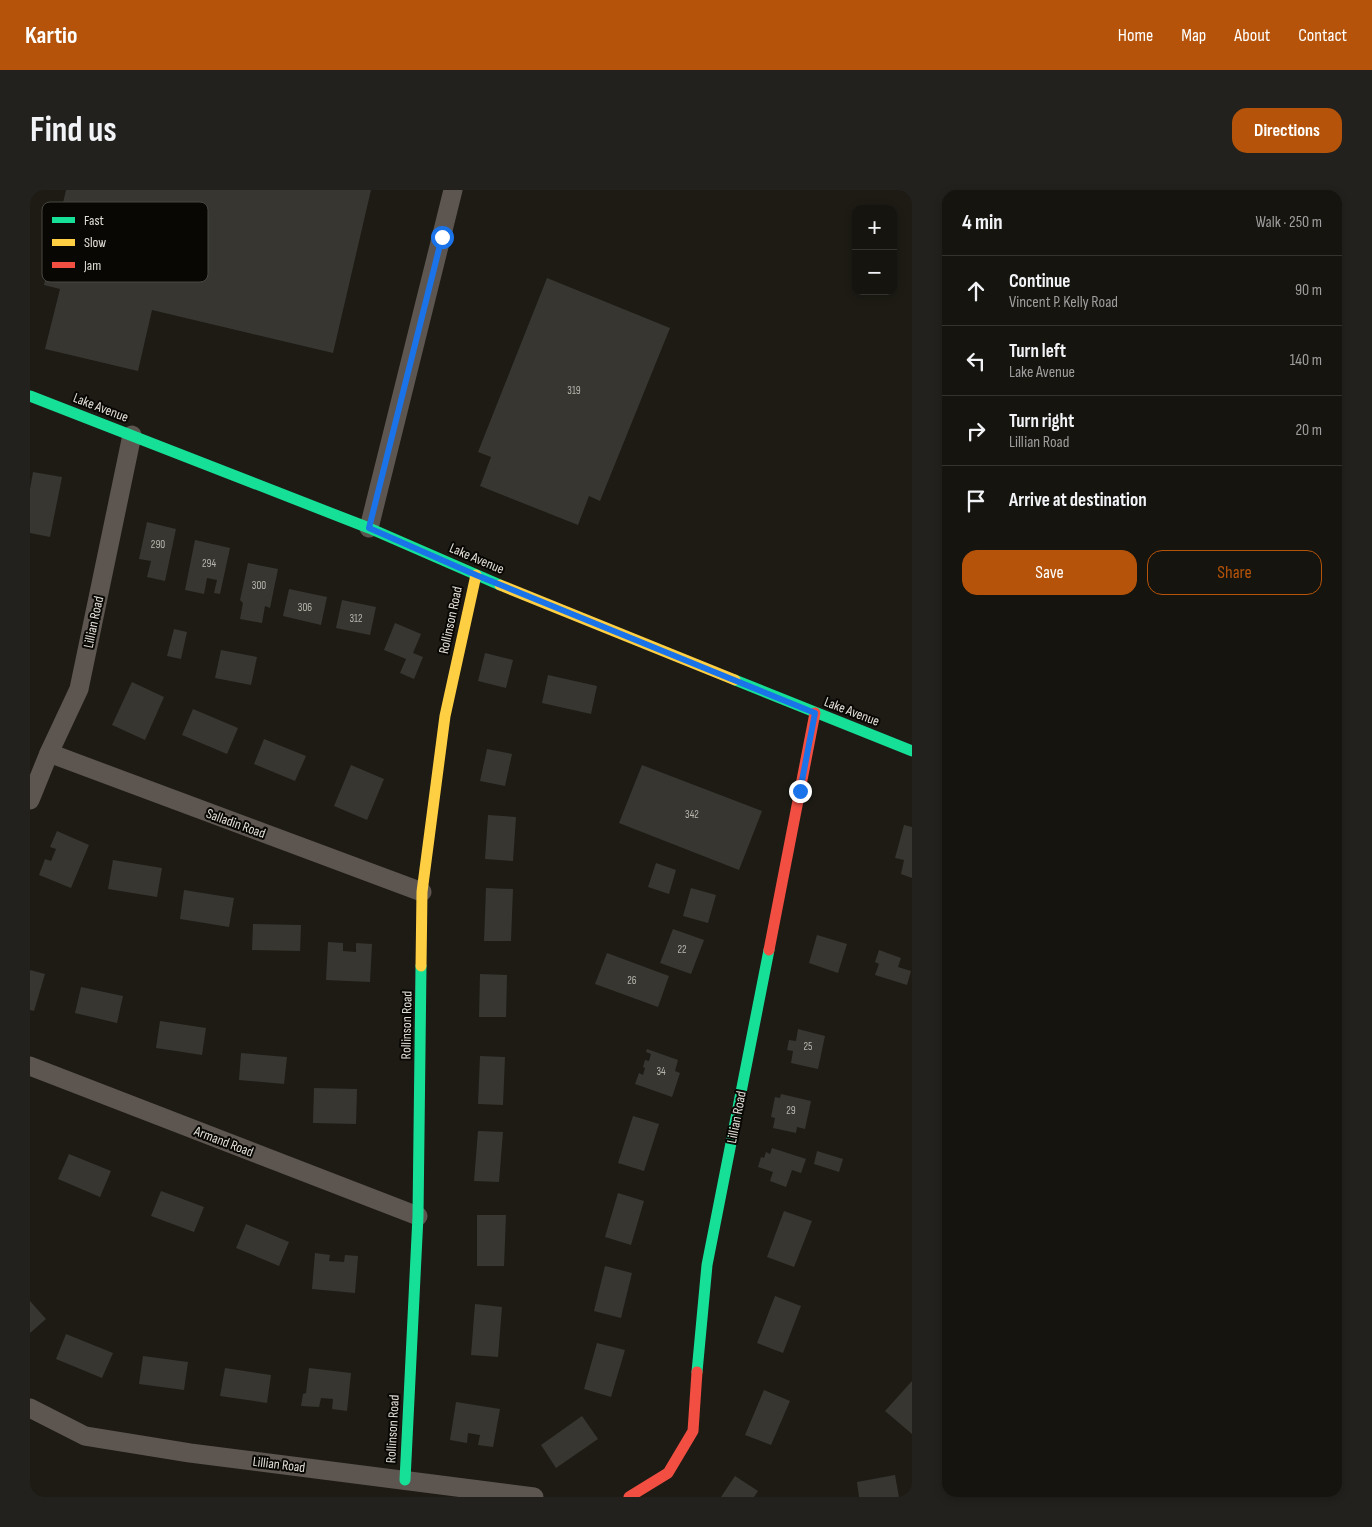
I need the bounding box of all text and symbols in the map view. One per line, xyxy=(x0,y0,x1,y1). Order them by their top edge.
text: Kartio xyxy=(25,21,77,50)
text: Home xyxy=(1118,25,1153,46)
text: Map xyxy=(1181,25,1206,46)
text: About xyxy=(1234,25,1270,46)
text: Contact xyxy=(1298,25,1347,46)
button: Directions xyxy=(1232,108,1342,153)
text: Find us xyxy=(30,109,117,152)
legend xyxy=(42,202,208,282)
map controls xyxy=(852,205,897,295)
button: + xyxy=(852,205,897,250)
text: 4 min xyxy=(962,210,1003,235)
text: Fast xyxy=(84,212,104,229)
text: Walk · 250 m xyxy=(1256,213,1322,232)
route start xyxy=(431,226,454,249)
text: Slow xyxy=(84,234,106,251)
button: − xyxy=(852,250,897,295)
text: Jam xyxy=(83,257,101,274)
text: Continue xyxy=(1009,270,1070,293)
icon: ahead xyxy=(962,277,990,305)
text: 90 m xyxy=(1295,281,1322,300)
text: Vincent P. Kelly Road xyxy=(1009,293,1118,312)
text: Turn left xyxy=(1009,340,1066,363)
icon: left xyxy=(962,347,990,375)
text: 140 m xyxy=(1290,351,1322,370)
text: Lake Avenue xyxy=(1009,363,1075,382)
house number: 319 xyxy=(567,384,581,397)
street label: Lake Avenue xyxy=(71,389,131,426)
text: Turn right xyxy=(1009,410,1074,433)
icon: right xyxy=(962,417,990,445)
text: 20 m xyxy=(1295,421,1322,440)
text: Lillian Road xyxy=(1009,433,1069,452)
icon: arrive xyxy=(962,487,990,515)
text: Arrive at destination xyxy=(1009,489,1147,512)
house number: 290 xyxy=(151,538,165,551)
street label: Lake Avenue xyxy=(447,539,507,578)
button: Save xyxy=(962,550,1137,595)
button: Share xyxy=(1147,550,1322,595)
house number: 294 xyxy=(202,557,216,570)
house number: 300 xyxy=(252,579,266,592)
street label: Rollinson Road xyxy=(435,585,466,655)
street label: Lillian Road xyxy=(80,594,107,650)
house number: 306 xyxy=(298,601,312,614)
house number: 312 xyxy=(349,612,363,625)
street label: Lake Avenue xyxy=(822,693,882,730)
route end xyxy=(789,780,812,803)
street label: Salladin Road xyxy=(204,805,268,842)
house number: 342 xyxy=(685,808,699,821)
house number: 22 xyxy=(677,943,687,956)
house number: 26 xyxy=(627,974,637,987)
street label: Rollinson Road xyxy=(397,990,416,1059)
house number: 25 xyxy=(804,1040,812,1053)
house number: 34 xyxy=(656,1065,666,1078)
street label: Lillian Road xyxy=(723,1089,750,1145)
house number: 29 xyxy=(786,1104,796,1117)
street label: Armand Road xyxy=(191,1122,256,1161)
street label: Rollinson Road xyxy=(382,1394,403,1464)
street label: Lillian Road xyxy=(252,1453,306,1476)

